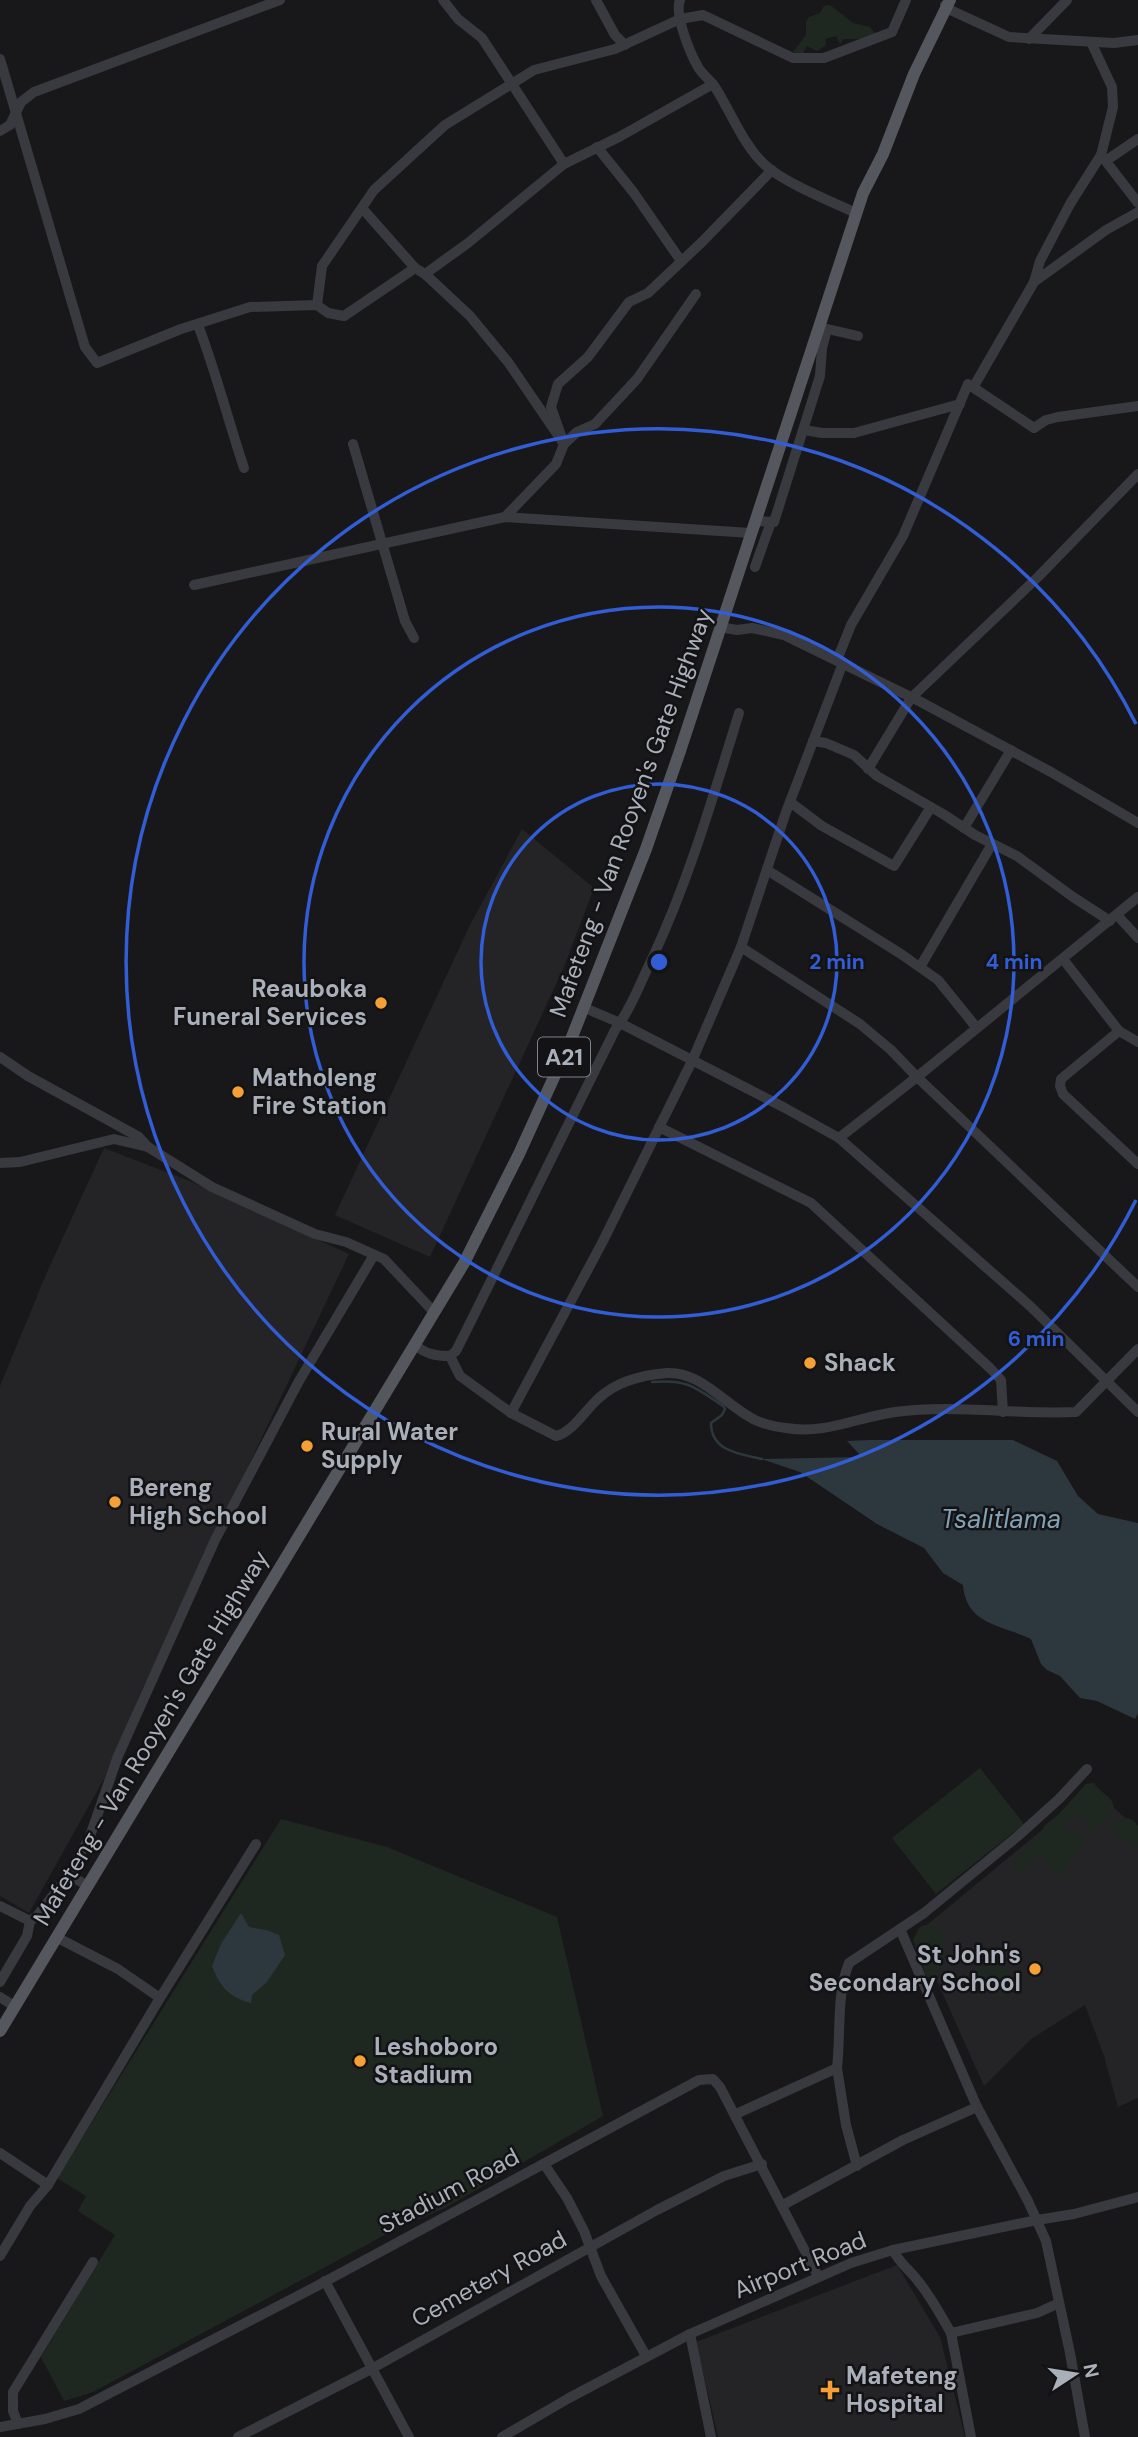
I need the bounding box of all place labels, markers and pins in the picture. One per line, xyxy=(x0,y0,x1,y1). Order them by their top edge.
centre of rings xyxy=(647,950,671,974)
place label: Reauboka Funeral Services xyxy=(173,973,367,1032)
marker: Reauboka Funeral Services xyxy=(373,995,389,1011)
place label: Matholeng Fire Station xyxy=(252,1062,387,1121)
marker: Matholeng Fire Station xyxy=(230,1084,246,1100)
place label: Shack xyxy=(824,1347,896,1378)
marker: Shack xyxy=(802,1355,818,1371)
place label: Rural Water Supply xyxy=(321,1416,458,1475)
marker: Rural Water Supply xyxy=(299,1438,315,1454)
place label: Bereng High School xyxy=(129,1472,267,1531)
marker: Bereng High School xyxy=(107,1494,123,1510)
place label: St John's Secondary School xyxy=(809,1939,1021,1998)
marker: St John's Secondary School xyxy=(1027,1961,1043,1977)
place label: Leshoboro Stadium xyxy=(374,2031,498,2090)
marker: Leshoboro Stadium xyxy=(352,2053,368,2069)
place label: Mafeteng Hospital xyxy=(846,2360,958,2419)
marker: Mafeteng Hospital xyxy=(820,2380,840,2400)

